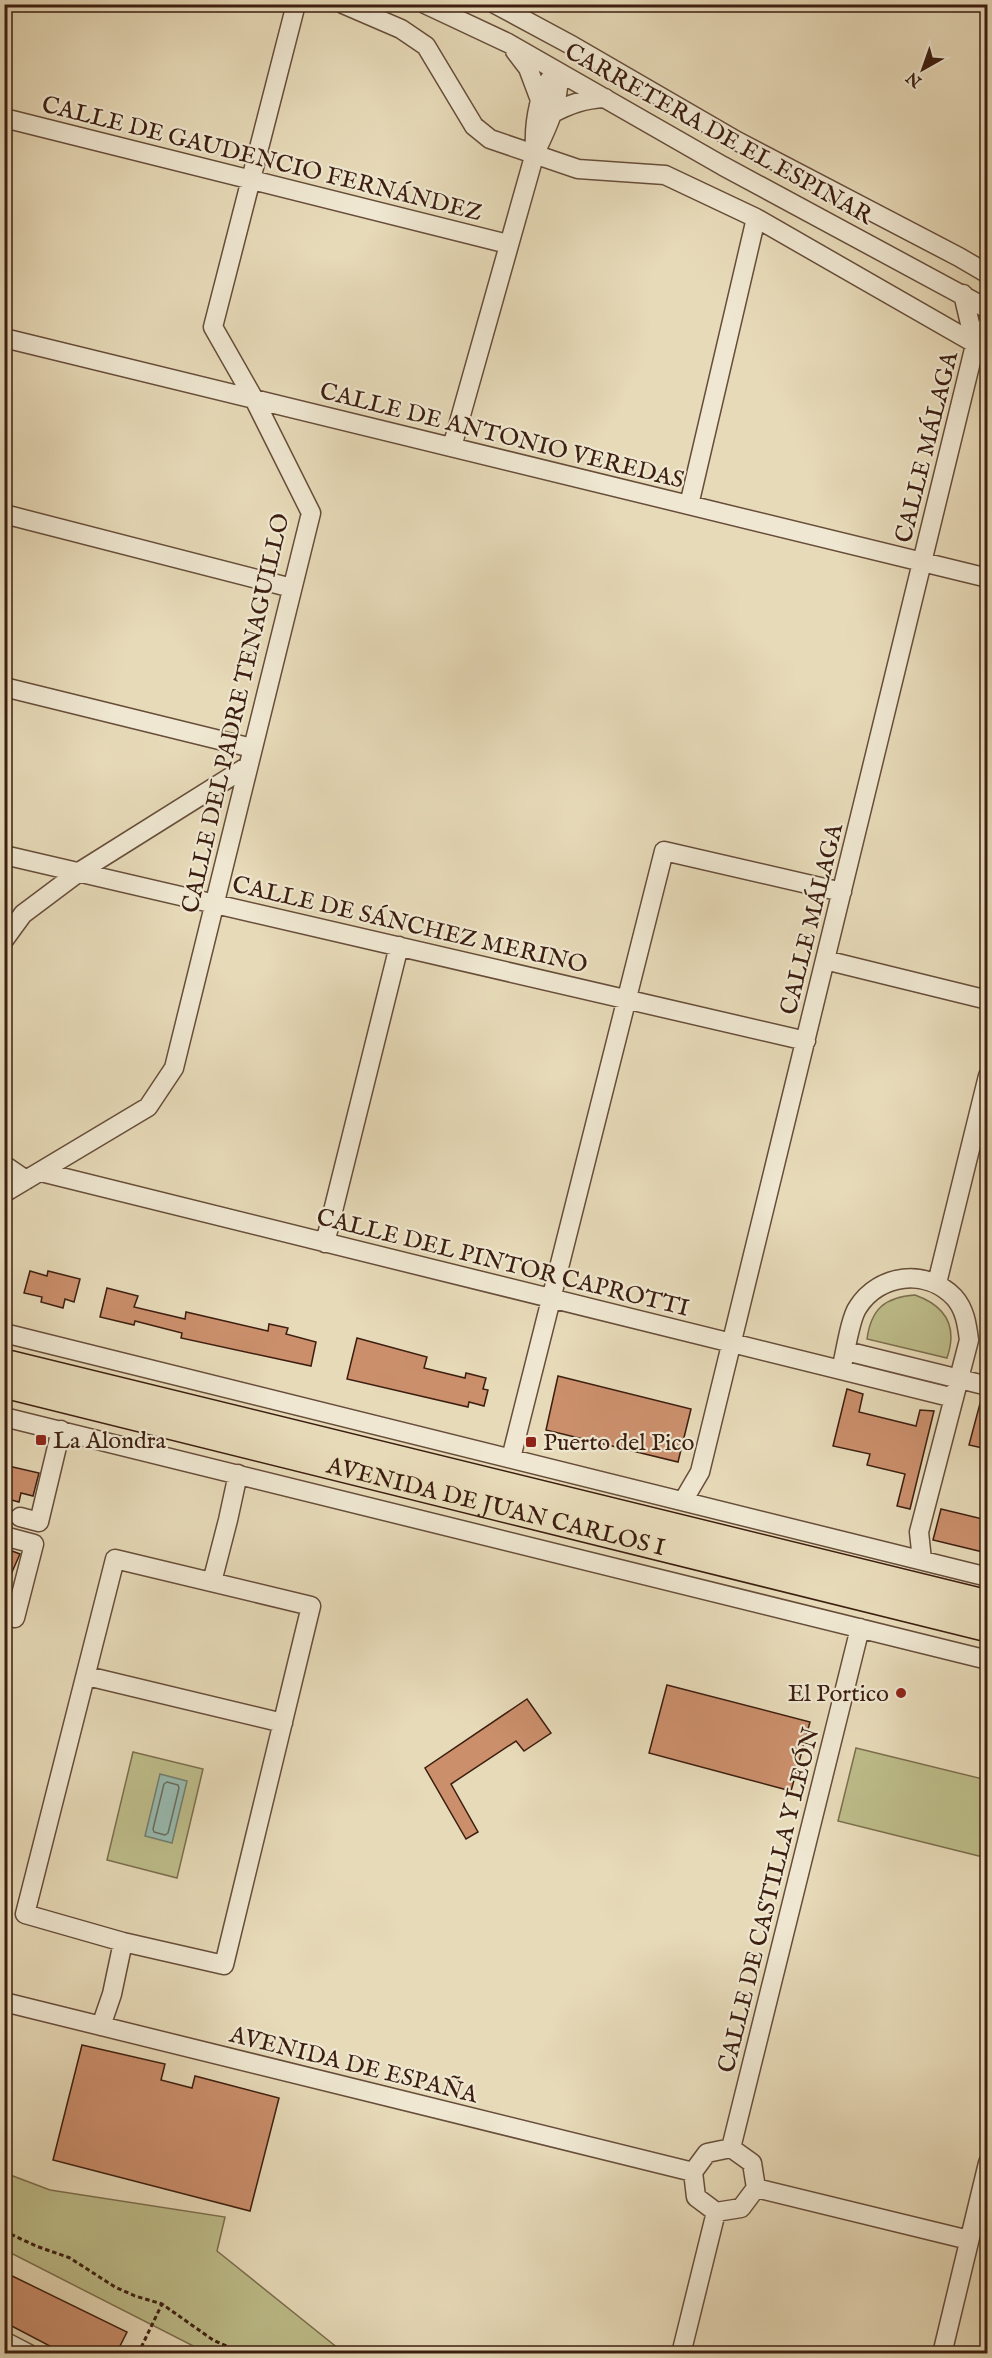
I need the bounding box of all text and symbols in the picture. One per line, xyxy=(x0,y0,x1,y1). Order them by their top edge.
street label: CARRETERA DE EL ESPINAR xyxy=(559,37,878,232)
north arrow xyxy=(893,39,953,99)
text: N xyxy=(903,67,927,92)
street label: CALLE DE GAUDENCIO FERNÁNDEZ xyxy=(38,90,485,229)
street label: CALLE MÁLAGA xyxy=(889,348,966,546)
street label: CALLE DE ANTONIO VEREDAS xyxy=(316,376,687,497)
street label: CALLE DEL PADRE TENAGUILLO xyxy=(175,510,298,916)
street label: CALLE MÁLAGA xyxy=(774,820,851,1018)
street label: CALLE DE SÁNCHEZ MERINO xyxy=(229,869,590,981)
street label: CALLE DEL PINTOR CAPROTTI xyxy=(313,1202,692,1325)
place label: La Alondra xyxy=(53,1426,167,1457)
place label: Puerto del Pico xyxy=(543,1428,695,1459)
marker: La Alondra xyxy=(34,1433,48,1447)
marker: Puerto del Pico xyxy=(524,1435,538,1449)
street label: AVENIDA DE JUAN CARLOS I xyxy=(322,1450,668,1564)
place label: El Portico xyxy=(788,1679,889,1710)
marker: El Portico xyxy=(894,1686,908,1700)
street label: CALLE DE CASTILLA Y LEÓN xyxy=(712,1724,827,2076)
street label: AVENIDA DE ESPAÑA xyxy=(225,2019,482,2111)

